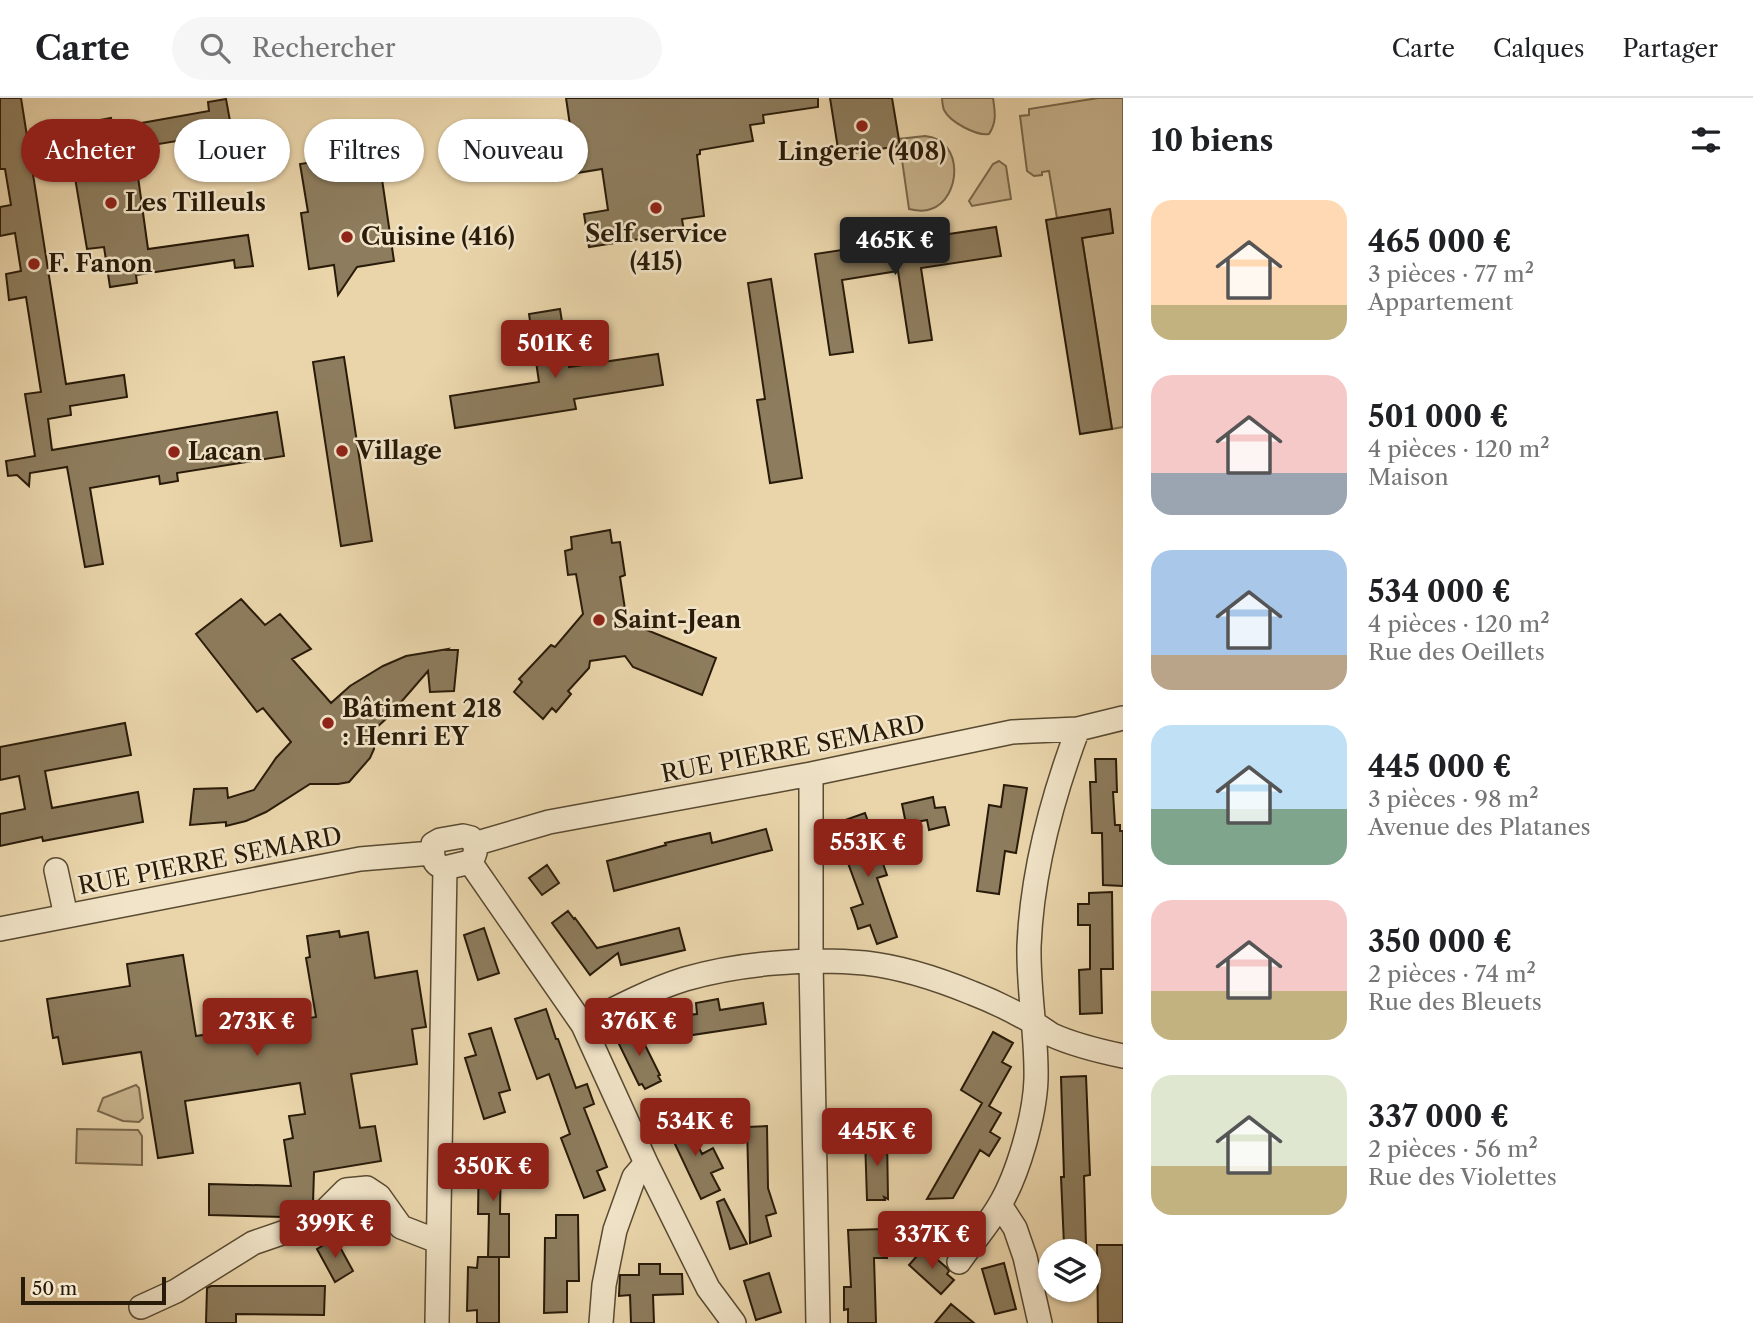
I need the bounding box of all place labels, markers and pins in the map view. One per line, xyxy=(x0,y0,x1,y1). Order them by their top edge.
marker: Lingerie (408) xyxy=(854,118,870,134)
place label: Lingerie (408) xyxy=(778,137,946,166)
place label: Les Tilleuls xyxy=(125,188,266,217)
marker: Les Tilleuls xyxy=(103,195,119,211)
marker: Self service (415) xyxy=(648,200,664,216)
pin: 465K € xyxy=(838,218,952,277)
place label: Self service (415) xyxy=(585,219,727,276)
place label: Cuisine (416) xyxy=(361,222,515,251)
marker: Cuisine (416) xyxy=(339,229,355,245)
place label: F. Fanon xyxy=(48,249,153,278)
marker: F. Fanon xyxy=(26,256,42,272)
pin: 501K € xyxy=(498,320,612,380)
place label: Village xyxy=(355,436,442,465)
place label: Lacan xyxy=(188,437,263,466)
marker: Village xyxy=(334,443,350,459)
marker: Lacan xyxy=(166,444,182,460)
place label: Saint-Jean xyxy=(613,605,742,634)
marker: Saint-Jean xyxy=(591,612,607,628)
place label: Bâtiment 218 : Henri EY xyxy=(342,694,502,751)
marker: Bâtiment 218 : Henri EY xyxy=(320,715,336,731)
pin: 553K € xyxy=(811,820,925,879)
pin: 273K € xyxy=(200,998,314,1058)
pin: 376K € xyxy=(582,998,696,1058)
pin: 534K € xyxy=(638,1098,752,1158)
pin: 445K € xyxy=(820,1108,934,1168)
pin: 350K € xyxy=(436,1144,550,1203)
pin: 399K € xyxy=(278,1200,392,1260)
pin: 337K € xyxy=(875,1212,989,1271)

